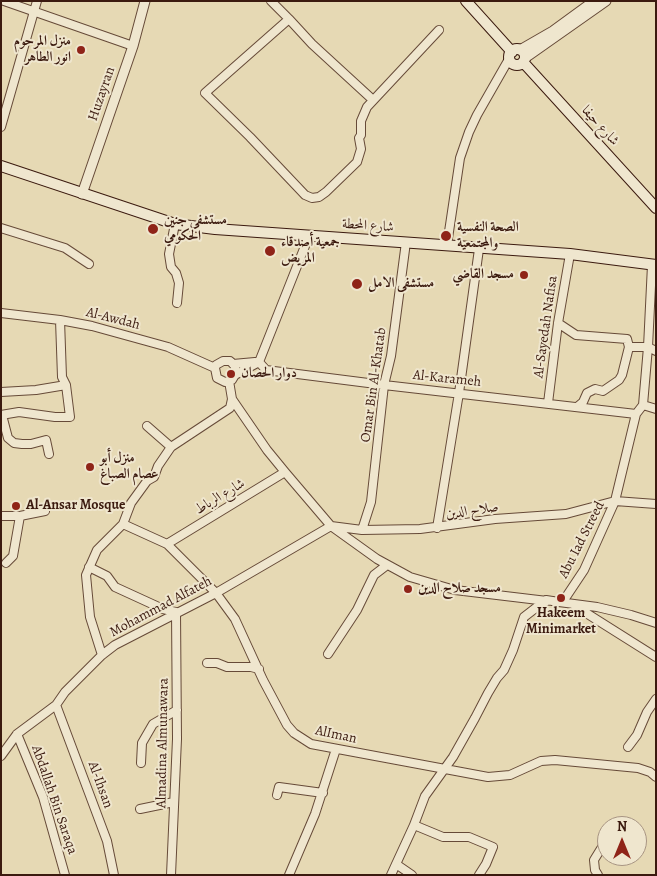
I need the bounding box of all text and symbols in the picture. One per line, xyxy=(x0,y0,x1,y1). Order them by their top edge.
place label: منزل المرحوم انور الطاهر xyxy=(14,34,71,66)
marker: منزل المرحوم انور الطاهر xyxy=(75,44,87,56)
street label: Huzayran xyxy=(85,65,119,123)
street label: شارع حيفا xyxy=(578,102,622,150)
place label: مستشفى جنين الحكومي xyxy=(164,213,227,246)
street label: شارع المحطة xyxy=(341,216,395,236)
place label: الصحة النفسية والمجتمعية xyxy=(457,220,519,252)
marker: مستشفى جنين الحكومي xyxy=(146,222,160,236)
marker: الصحة النفسية والمجتمعية xyxy=(439,229,453,243)
place label: جمعية أصدقاء المريض xyxy=(281,235,340,268)
marker: جمعية أصدقاء المريض xyxy=(263,244,277,258)
place label: مسجد القاضي xyxy=(452,267,514,283)
marker: مسجد القاضي xyxy=(518,269,530,281)
street label: Al-Sayedah Nafisa xyxy=(530,275,562,379)
place label: مستشفى الامل xyxy=(368,276,434,292)
marker: مستشفى الامل xyxy=(350,277,364,291)
street label: Al-Awdah xyxy=(84,304,142,334)
street label: Omar Bin Al-Khatab xyxy=(358,326,390,444)
place label: دوار الحصان xyxy=(241,366,297,382)
street label: Al-Karameh xyxy=(412,367,482,391)
marker: دوار الحصان xyxy=(225,368,237,380)
place label: منزل أبو عصام الصباغ xyxy=(100,451,159,484)
marker: منزل أبو عصام الصباغ xyxy=(84,461,96,473)
street label: شارع الرباط xyxy=(192,476,248,518)
place label: Al-Ansar Mosque xyxy=(26,498,126,514)
street label: صلاح الدين xyxy=(444,499,500,523)
street label: Abu Iad Streed xyxy=(555,499,609,581)
marker: Al-Ansar Mosque xyxy=(10,500,22,512)
street label: Mohammad Alfateh xyxy=(107,573,215,641)
place label: مسجد صلاح الدين xyxy=(418,581,501,597)
marker: مسجد صلاح الدين xyxy=(402,583,414,595)
marker: Hakeem Minimarket xyxy=(555,592,567,604)
place label: Hakeem Minimarket xyxy=(526,606,596,638)
street label: Almadina Almunawara xyxy=(153,678,173,808)
street label: AlIman xyxy=(314,722,358,748)
street label: Abdallah Bin Saraqa xyxy=(27,743,81,857)
street label: Al-Ihsan xyxy=(84,759,116,811)
north arrow xyxy=(597,816,647,866)
text: N xyxy=(617,817,627,836)

